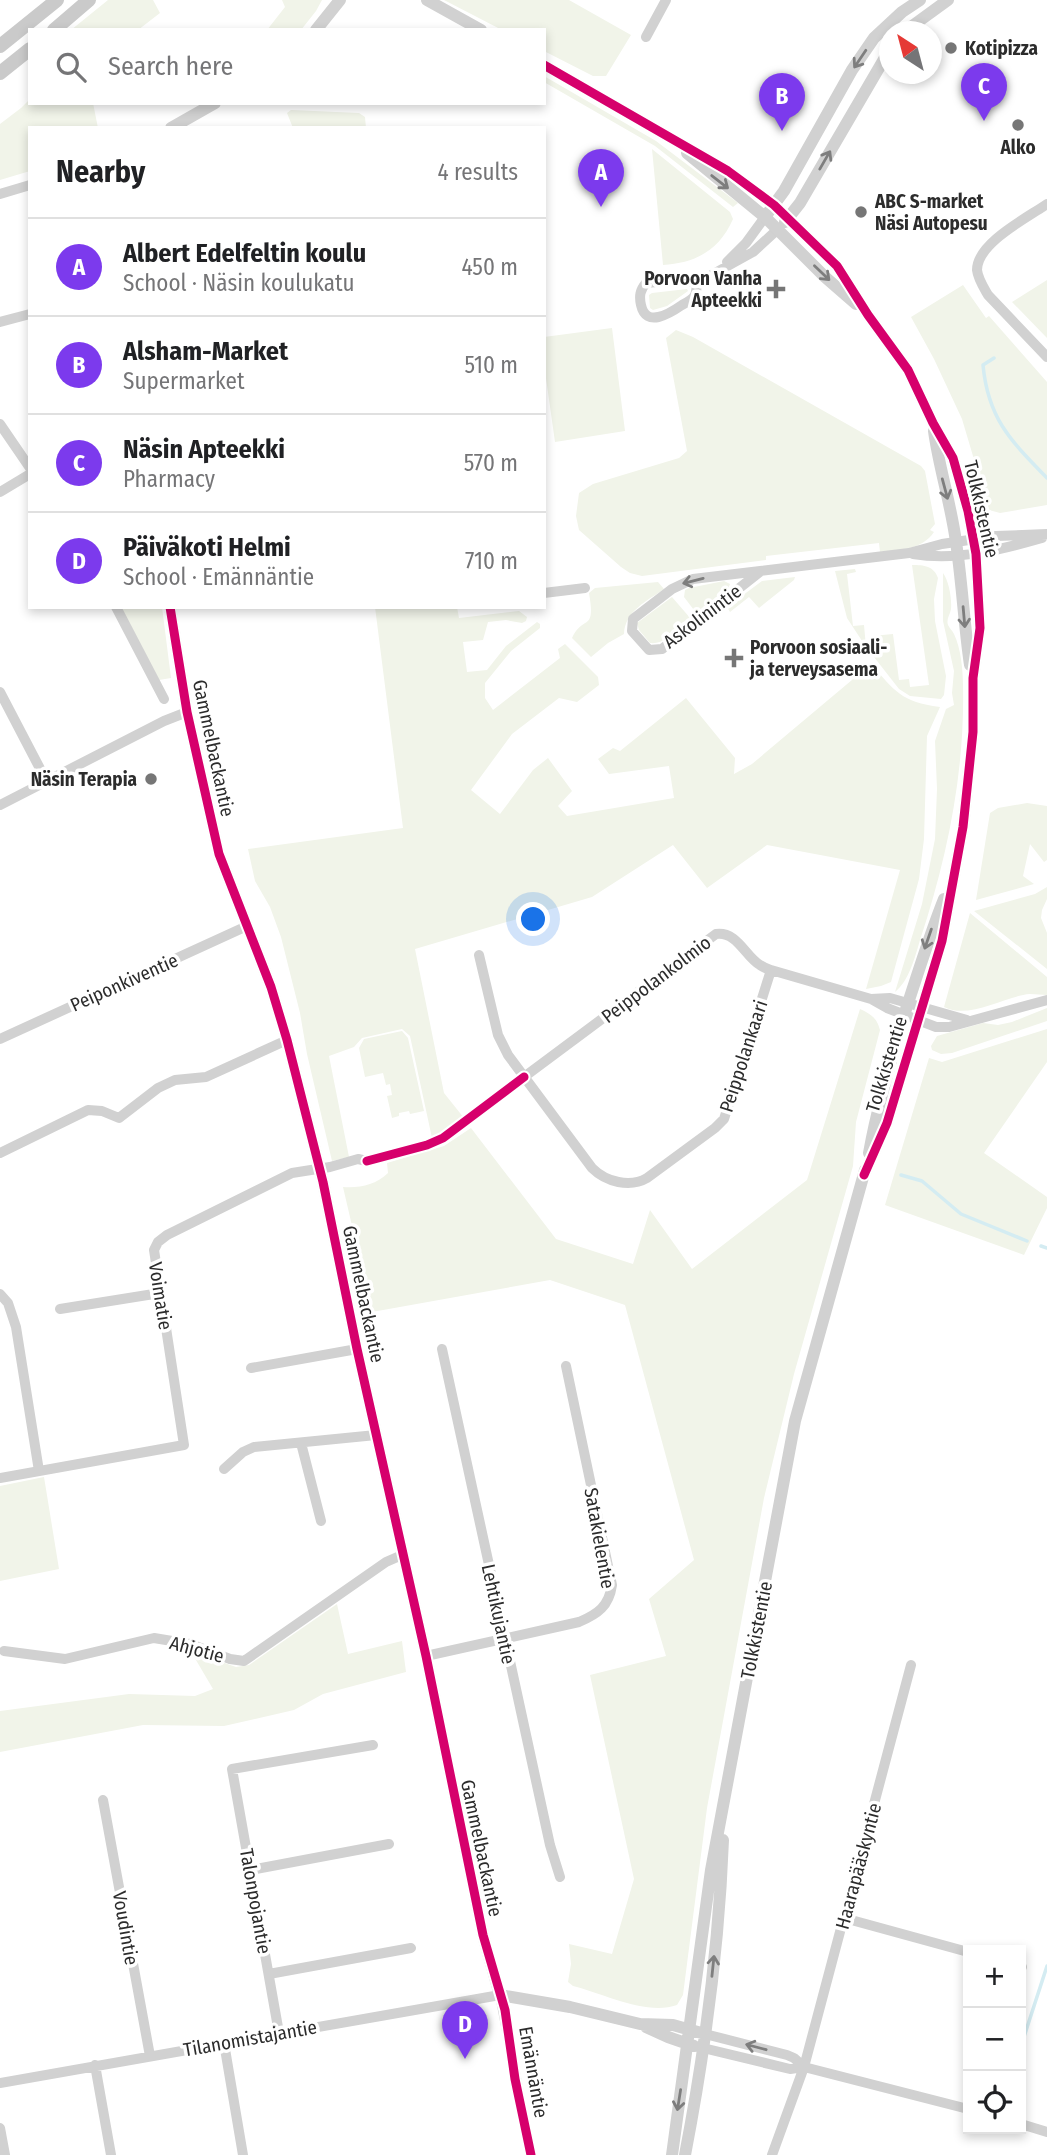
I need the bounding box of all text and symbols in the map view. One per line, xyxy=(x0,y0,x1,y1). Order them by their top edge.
north arrow xyxy=(879,21,942,84)
search box xyxy=(28,28,546,105)
place label: Kotipizza xyxy=(965,37,1038,60)
marker: Kotipizza xyxy=(943,40,959,56)
icon: search xyxy=(52,48,90,86)
one-way arrow xyxy=(853,48,867,68)
text: Search here xyxy=(108,51,233,82)
pin: C xyxy=(961,63,1007,121)
pin: B xyxy=(759,73,805,131)
marker: Alko xyxy=(1010,117,1026,133)
place label: Alko xyxy=(999,136,1036,159)
pin: A xyxy=(578,149,624,207)
one-way arrow xyxy=(819,151,833,171)
text: Nearby xyxy=(56,154,145,190)
text: 4 results xyxy=(437,158,518,186)
one-way arrow xyxy=(710,174,729,189)
place label: ABC S-market Näsi Autopesu xyxy=(874,190,988,235)
marker: ABC S-market Näsi Autopesu xyxy=(853,204,869,220)
text: Albert Edelfeltin koulu xyxy=(123,238,366,269)
text: A xyxy=(73,253,85,281)
text: 450 m xyxy=(461,253,518,281)
one-way arrow xyxy=(813,265,830,282)
place label: Porvoon Vanha Apteekki xyxy=(644,267,762,312)
text: School · Näsin koulukatu xyxy=(123,269,354,297)
marker: Porvoon Vanha Apteekki xyxy=(768,281,784,297)
text: Alsham-Market xyxy=(123,336,288,367)
text: B xyxy=(73,351,85,379)
text: 510 m xyxy=(465,351,518,379)
text: Supermarket xyxy=(123,367,244,395)
text: Näsin Apteekki xyxy=(123,434,285,465)
text: C xyxy=(73,449,85,477)
text: 570 m xyxy=(464,449,518,477)
street label: Tolkkistentie xyxy=(959,458,1004,560)
text: Pharmacy xyxy=(123,465,215,493)
one-way arrow xyxy=(939,478,952,500)
text: Päiväkoti Helmi xyxy=(123,532,291,563)
text: D xyxy=(72,547,86,575)
text: 710 m xyxy=(465,547,518,575)
text: School · Emännäntie xyxy=(123,563,314,591)
one-way arrow xyxy=(683,575,705,588)
street label: Askolinintie xyxy=(659,580,746,653)
one-way arrow xyxy=(958,605,971,628)
place label: Porvoon sosiaali- ja terveysasema xyxy=(749,636,887,681)
marker: Porvoon sosiaali- ja terveysasema xyxy=(724,648,744,668)
street label: Gammelbackantie xyxy=(188,677,239,819)
place label: Näsin Terapia xyxy=(31,768,137,791)
marker: Näsin Terapia xyxy=(143,771,159,787)
your location xyxy=(516,902,550,936)
one-way arrow xyxy=(921,928,934,950)
street label: Peippolankolmio xyxy=(597,931,716,1028)
street label: Peiponkiventie xyxy=(67,948,182,1016)
street label: Peippolankaari xyxy=(715,997,772,1115)
street label: Tolkkistentie xyxy=(861,1013,912,1115)
street label: Gammelbackantie xyxy=(338,1223,389,1365)
street label: Voimatie xyxy=(144,1261,177,1332)
street label: Satakielentie xyxy=(579,1486,620,1590)
street label: Lehtikujantie xyxy=(477,1562,520,1666)
street label: Tolkkistentie xyxy=(736,1579,777,1681)
street label: Ahjotie xyxy=(167,1631,227,1668)
street label: Gammelbackantie xyxy=(456,1777,507,1919)
street label: Haarapääskyntie xyxy=(831,1801,886,1932)
street label: Talonpojantie xyxy=(235,1847,276,1956)
street label: Voudintie xyxy=(108,1889,143,1967)
map controls xyxy=(963,1945,1026,2134)
button: + xyxy=(963,1945,1026,2008)
one-way arrow xyxy=(707,1955,720,1978)
pin: D xyxy=(442,2001,488,2059)
button: − xyxy=(963,2008,1026,2071)
street label: Tilanomistajantie xyxy=(182,2015,319,2062)
street label: Emännäntie xyxy=(514,2025,553,2120)
one-way arrow xyxy=(745,2040,768,2053)
button: locate xyxy=(963,2071,1026,2134)
one-way arrow xyxy=(672,2088,685,2111)

